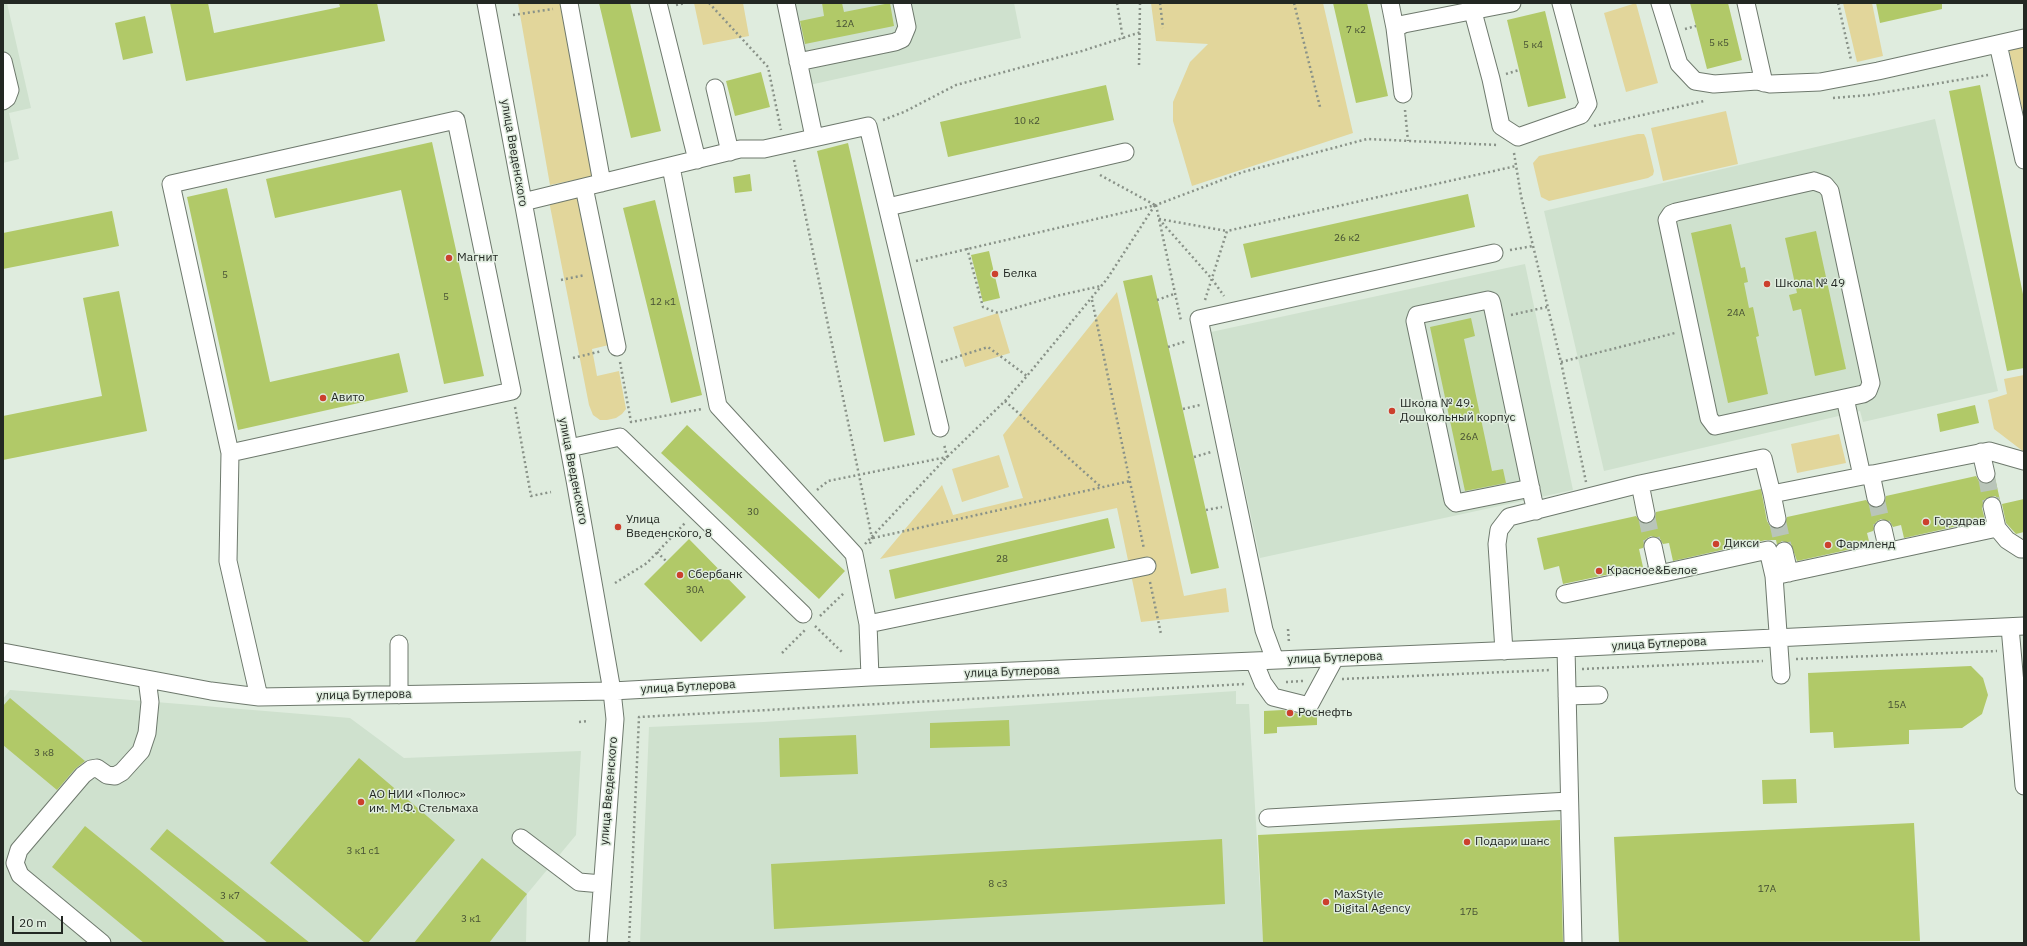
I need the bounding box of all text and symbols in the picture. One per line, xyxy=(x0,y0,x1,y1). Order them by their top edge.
house number: 12А xyxy=(836,18,854,30)
house number: 7 к2 xyxy=(1346,24,1366,36)
house number: 5 к5 xyxy=(1709,37,1729,49)
house number: 5 к4 xyxy=(1523,39,1543,51)
street label: улица Введенского xyxy=(497,98,531,208)
house number: 10 к2 xyxy=(1014,115,1040,127)
house number: 26 к2 xyxy=(1334,232,1360,244)
place label: Магнит xyxy=(457,251,498,265)
marker: Магнит xyxy=(444,253,454,263)
place label: Белка xyxy=(1003,267,1037,281)
house number: 5 xyxy=(222,269,228,281)
marker: Белка xyxy=(990,269,1000,279)
place label: Школа № 49 xyxy=(1775,277,1845,291)
marker: Школа № 49 xyxy=(1762,279,1772,289)
house number: 5 xyxy=(443,291,449,303)
house number: 12 к1 xyxy=(650,296,676,308)
house number: 24А xyxy=(1727,307,1745,319)
place label: Авито xyxy=(331,391,365,405)
marker: Авито xyxy=(318,393,328,403)
place label: Школа № 49. Дошкольный корпус xyxy=(1400,397,1515,425)
marker: Школа № 49. Дошкольный корпус xyxy=(1387,406,1397,416)
street label: улица Введенского xyxy=(556,416,590,526)
house number: 26А xyxy=(1460,431,1478,443)
house number: 30 xyxy=(747,506,759,518)
place label: Улица Введенского, 8 xyxy=(626,513,712,541)
place label: Горздрав xyxy=(1934,515,1986,529)
marker: Горздрав xyxy=(1921,517,1931,527)
marker: Улица Введенского, 8 xyxy=(613,522,623,532)
place label: Дикси xyxy=(1724,537,1759,551)
place label: Фармленд xyxy=(1836,538,1895,552)
marker: Дикси xyxy=(1711,539,1721,549)
marker: Фармленд xyxy=(1823,540,1833,550)
house number: 28 xyxy=(996,553,1008,565)
place label: Красное&Белое xyxy=(1607,564,1697,578)
marker: Красное&Белое xyxy=(1594,566,1604,576)
place label: Сбербанк xyxy=(688,568,743,582)
marker: Сбербанк xyxy=(675,570,685,580)
house number: 30А xyxy=(686,584,704,596)
street label: улица Бутлерова xyxy=(1611,634,1707,654)
street label: улица Бутлерова xyxy=(1287,649,1383,667)
street label: улица Бутлерова xyxy=(964,663,1060,681)
street label: улица Бутлерова xyxy=(640,677,736,697)
street label: улица Бутлерова xyxy=(316,687,412,703)
house number: 15А xyxy=(1888,699,1906,711)
place label: Роснефть xyxy=(1298,706,1352,720)
marker: Роснефть xyxy=(1285,708,1295,718)
street label: улица Введенского xyxy=(597,736,621,846)
house number: 3 к8 xyxy=(34,747,54,759)
place label: АО НИИ «Полюс» им. М.Ф. Стельмаха xyxy=(369,788,478,816)
marker: АО НИИ «Полюс» им. М.Ф. Стельмаха xyxy=(356,797,366,807)
place label: Подари шанс xyxy=(1475,835,1550,849)
marker: Подари шанс xyxy=(1462,837,1472,847)
house number: 3 к1 с1 xyxy=(346,845,380,857)
house number: 8 с3 xyxy=(988,878,1008,890)
house number: 17А xyxy=(1758,883,1776,895)
place label: MaxStyle Digital Agency xyxy=(1334,888,1410,916)
house number: 3 к7 xyxy=(220,890,240,902)
marker: MaxStyle Digital Agency xyxy=(1321,897,1331,907)
house number: 17Б xyxy=(1460,906,1478,918)
scale bar xyxy=(14,908,65,934)
house number: 3 к1 xyxy=(461,913,481,925)
text: 20 m xyxy=(19,915,47,930)

